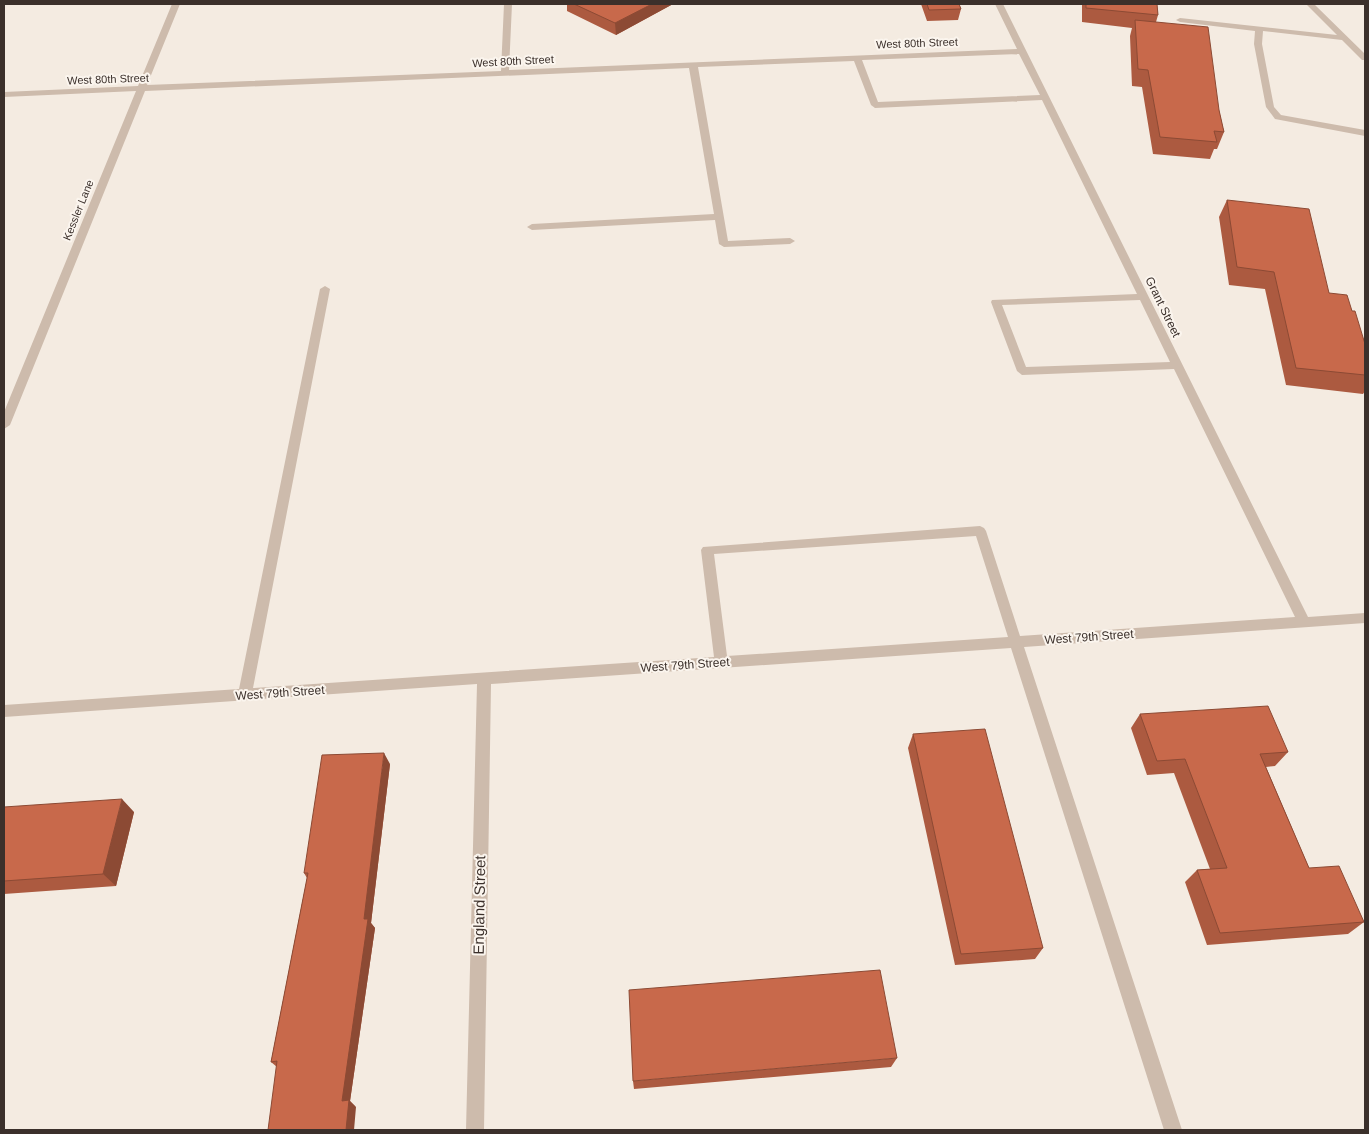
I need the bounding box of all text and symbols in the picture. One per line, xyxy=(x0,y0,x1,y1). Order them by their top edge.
street label: West 80th Street xyxy=(876,36,958,50)
street label: West 80th Street xyxy=(472,53,554,69)
street label: West 80th Street xyxy=(67,72,149,86)
street label: Kessler Lane xyxy=(60,178,96,242)
street label: Grant Street xyxy=(1142,275,1184,340)
street label: West 79th Street xyxy=(1044,627,1135,647)
street label: West 79th Street xyxy=(640,655,731,675)
street label: West 79th Street xyxy=(235,683,326,703)
street label: England Street xyxy=(470,854,488,955)

